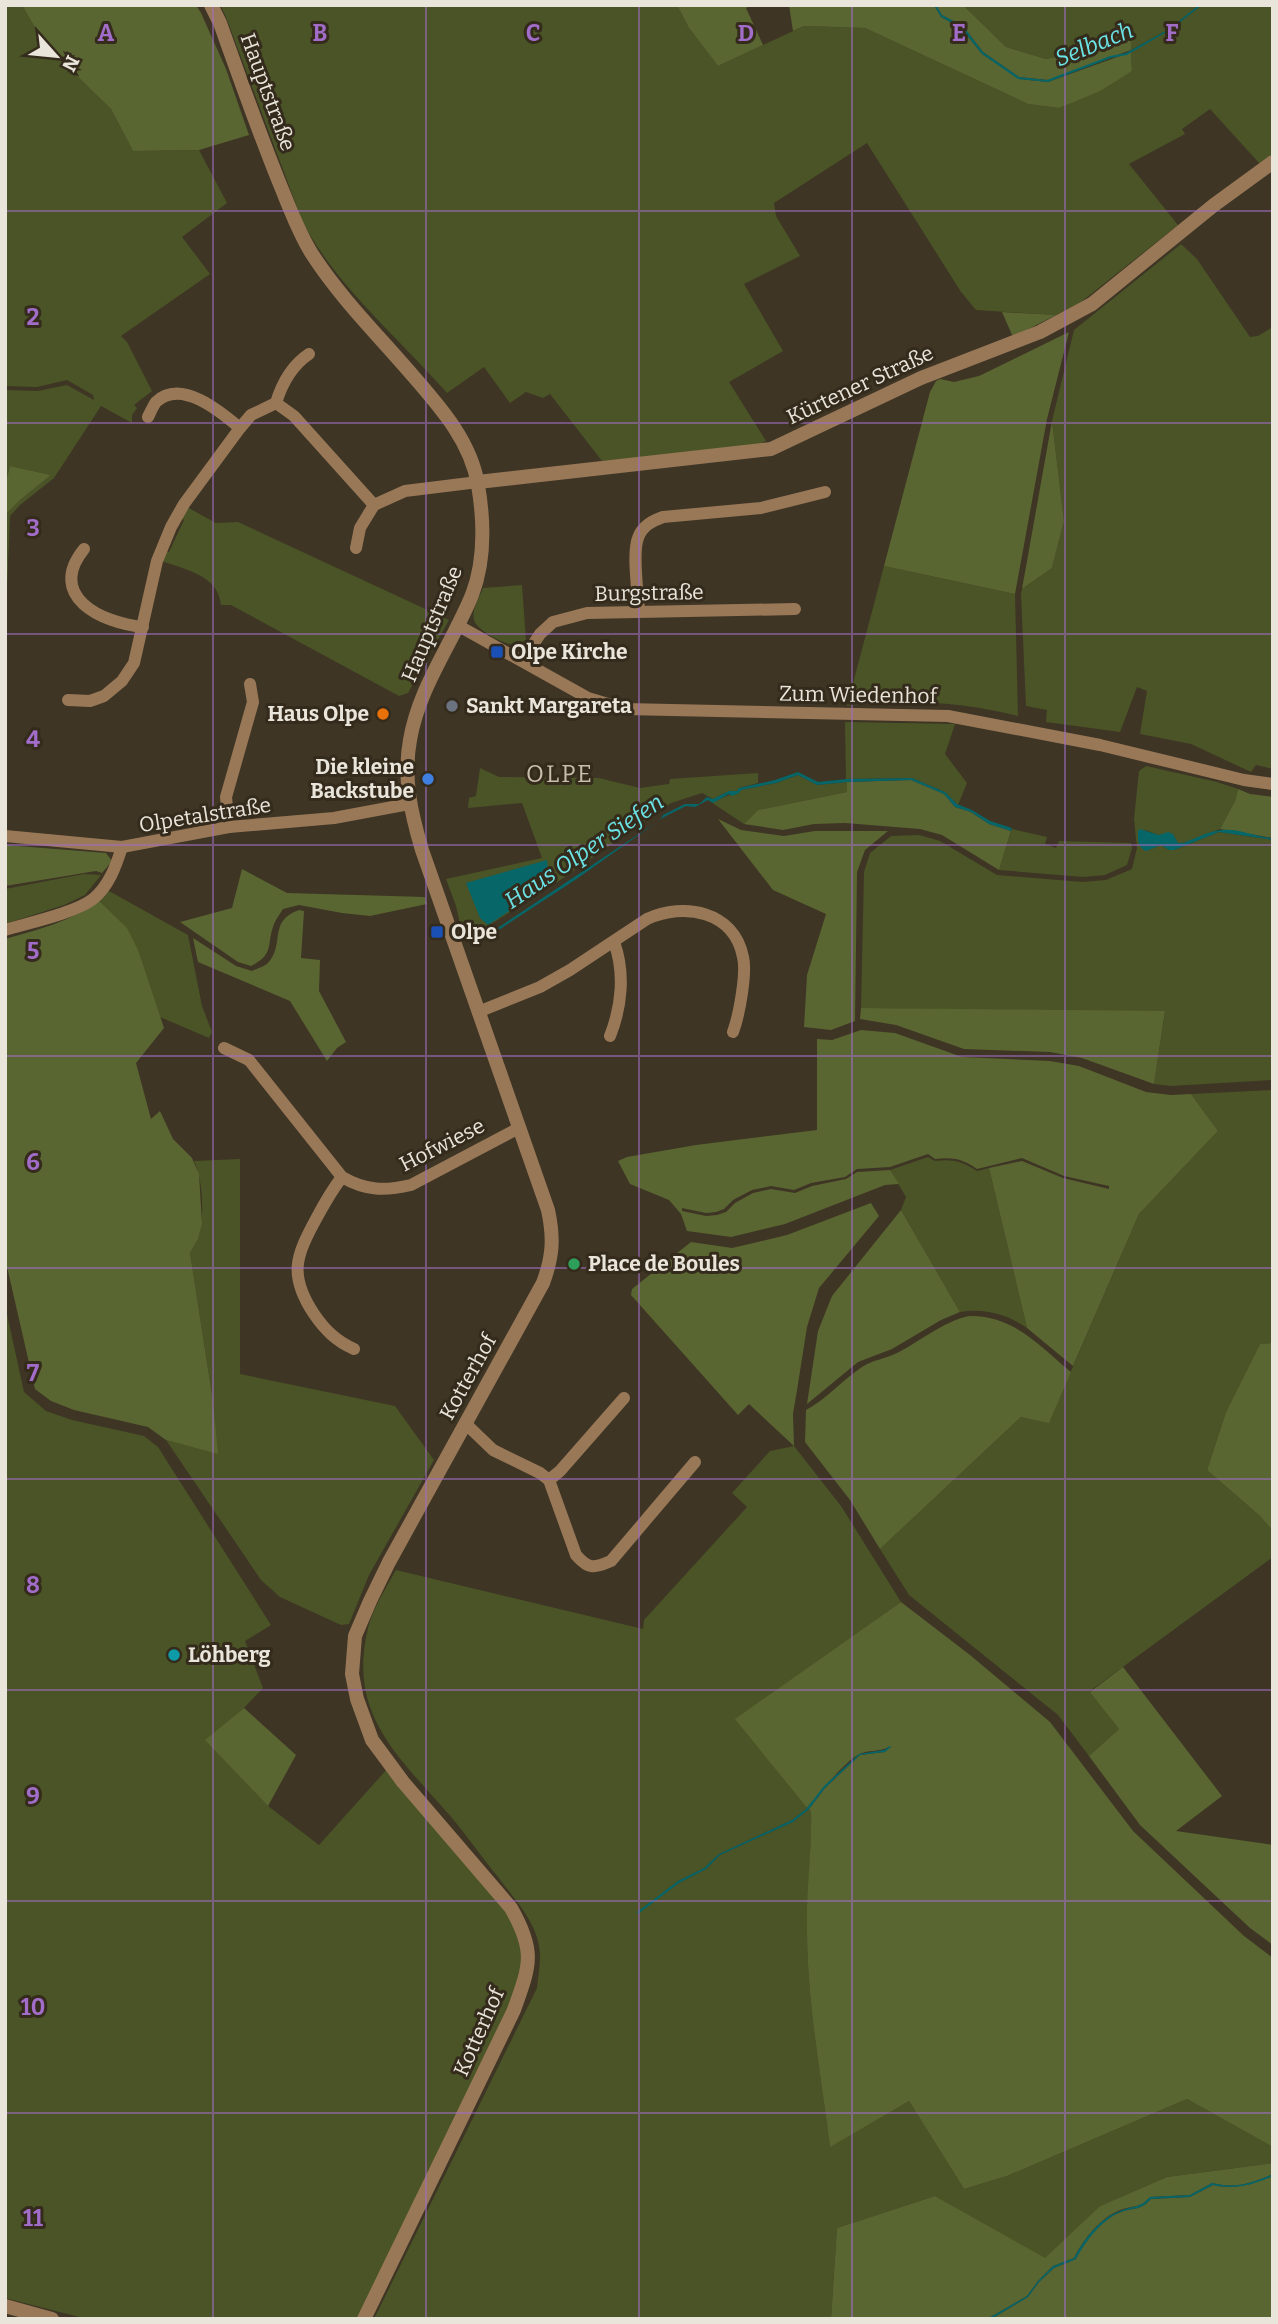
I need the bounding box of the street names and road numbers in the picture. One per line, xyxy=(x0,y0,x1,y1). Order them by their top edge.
street label: Hauptstraße xyxy=(235,30,301,154)
street label: Kürtener Straße xyxy=(783,340,937,430)
street label: Hauptstraße xyxy=(396,562,468,686)
street label: Burgstraße xyxy=(594,579,704,607)
street label: Zum Wiedenhof xyxy=(779,681,939,709)
street label: Olpetalstraße xyxy=(137,792,273,838)
street label: Hofwiese xyxy=(395,1113,489,1177)
street label: Kotterhof xyxy=(434,1328,503,1424)
street label: Kotterhof xyxy=(448,1982,511,2080)

